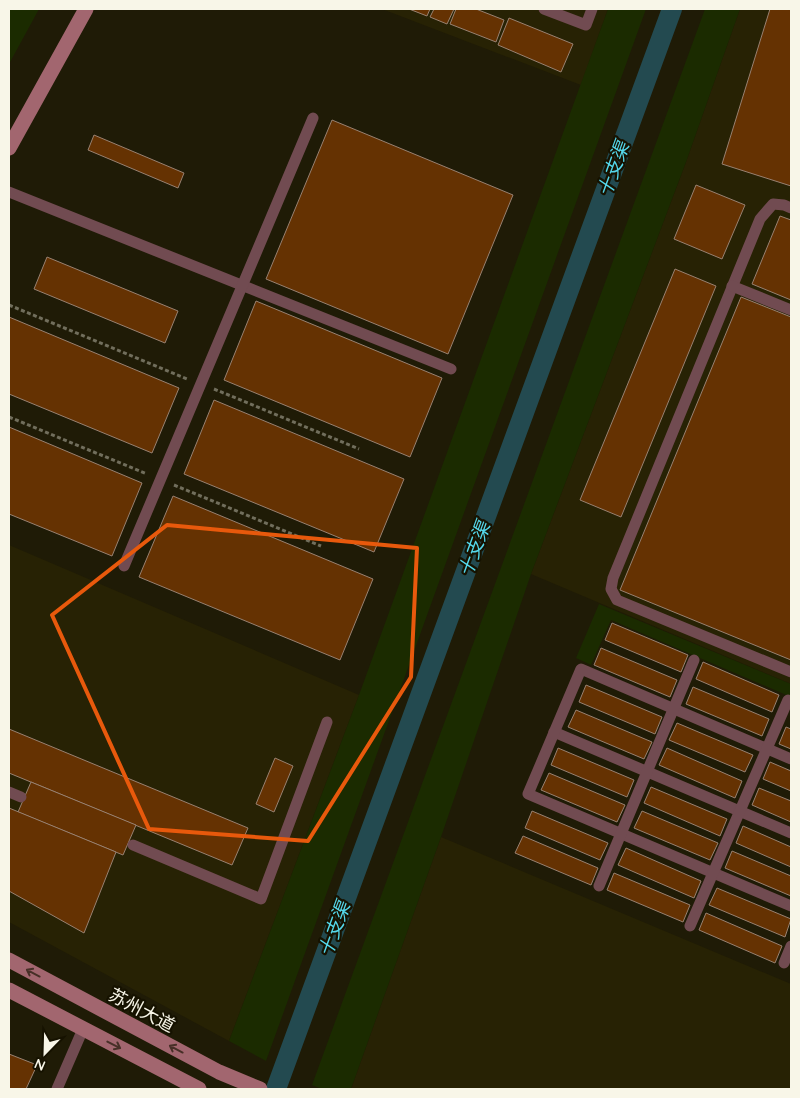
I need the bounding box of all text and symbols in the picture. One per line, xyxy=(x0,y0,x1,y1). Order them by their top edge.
water label: 十支渠 xyxy=(592,135,635,200)
water label: 十支渠 xyxy=(453,515,496,580)
water label: 十支渠 xyxy=(313,895,356,960)
one-way arrow xyxy=(26,968,41,977)
street label: 苏州大道 xyxy=(105,983,179,1037)
north arrow xyxy=(20,1028,70,1078)
one-way arrow xyxy=(106,1041,121,1050)
one-way arrow xyxy=(169,1044,184,1054)
text: N xyxy=(32,1055,48,1075)

